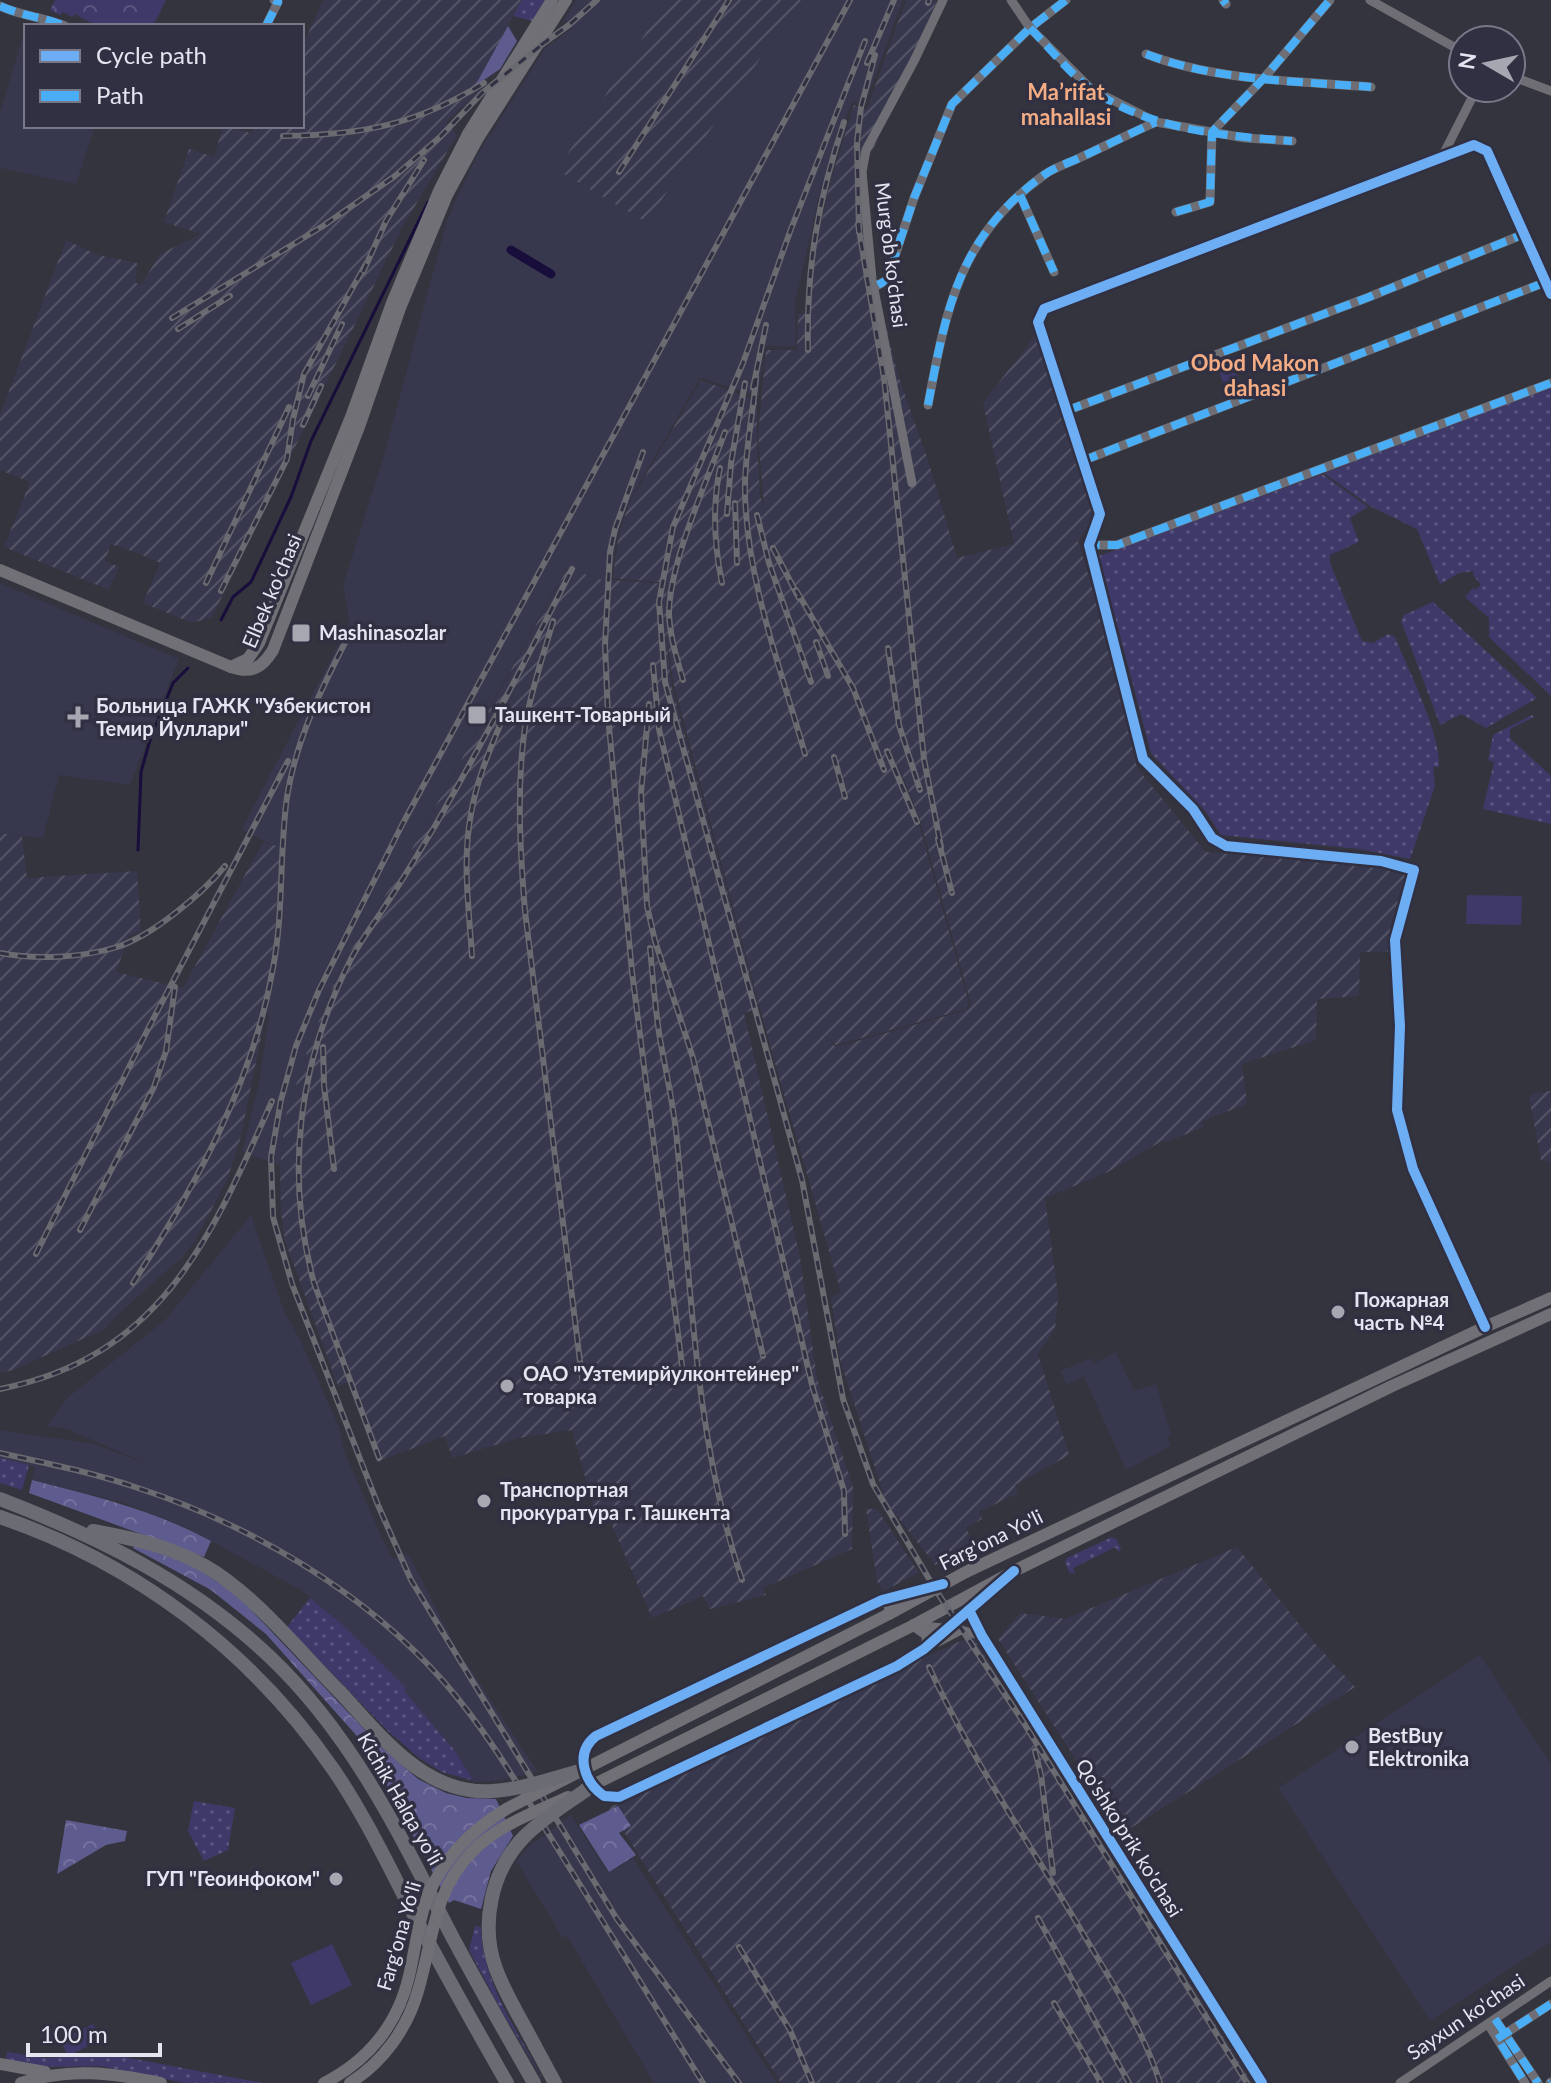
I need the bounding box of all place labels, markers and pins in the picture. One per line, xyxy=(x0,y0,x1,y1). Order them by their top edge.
place label: Mashinasozlar xyxy=(319,620,447,644)
marker: Mashinasozlar xyxy=(290,622,312,644)
place label: Больница ГАЖК "Узбекистон Темир Йуллари" xyxy=(96,693,371,740)
place label: Ташкент-Товарный xyxy=(495,702,671,726)
marker: Ташкент-Товарный xyxy=(466,704,488,726)
marker: Больница ГАЖК "Узбекистон Темир Йуллари" xyxy=(67,706,89,728)
place label: Пожарная часть №4 xyxy=(1354,1287,1449,1334)
marker: Пожарная часть №4 xyxy=(1329,1303,1347,1321)
place label: ОАО "Узтемирйулконтейнер" товарка xyxy=(523,1361,799,1408)
marker: ОАО "Узтемирйулконтейнер" товарка xyxy=(498,1377,516,1395)
place label: Транспортная прокуратура г. Ташкента xyxy=(500,1477,731,1524)
marker: Транспортная прокуратура г. Ташкента xyxy=(475,1492,493,1510)
place label: BestBuy Elektronika xyxy=(1368,1723,1469,1770)
marker: BestBuy Elektronika xyxy=(1343,1738,1361,1756)
place label: ГУП "Геоинфоком" xyxy=(146,1866,320,1890)
marker: ГУП "Геоинфоком" xyxy=(327,1870,345,1888)

